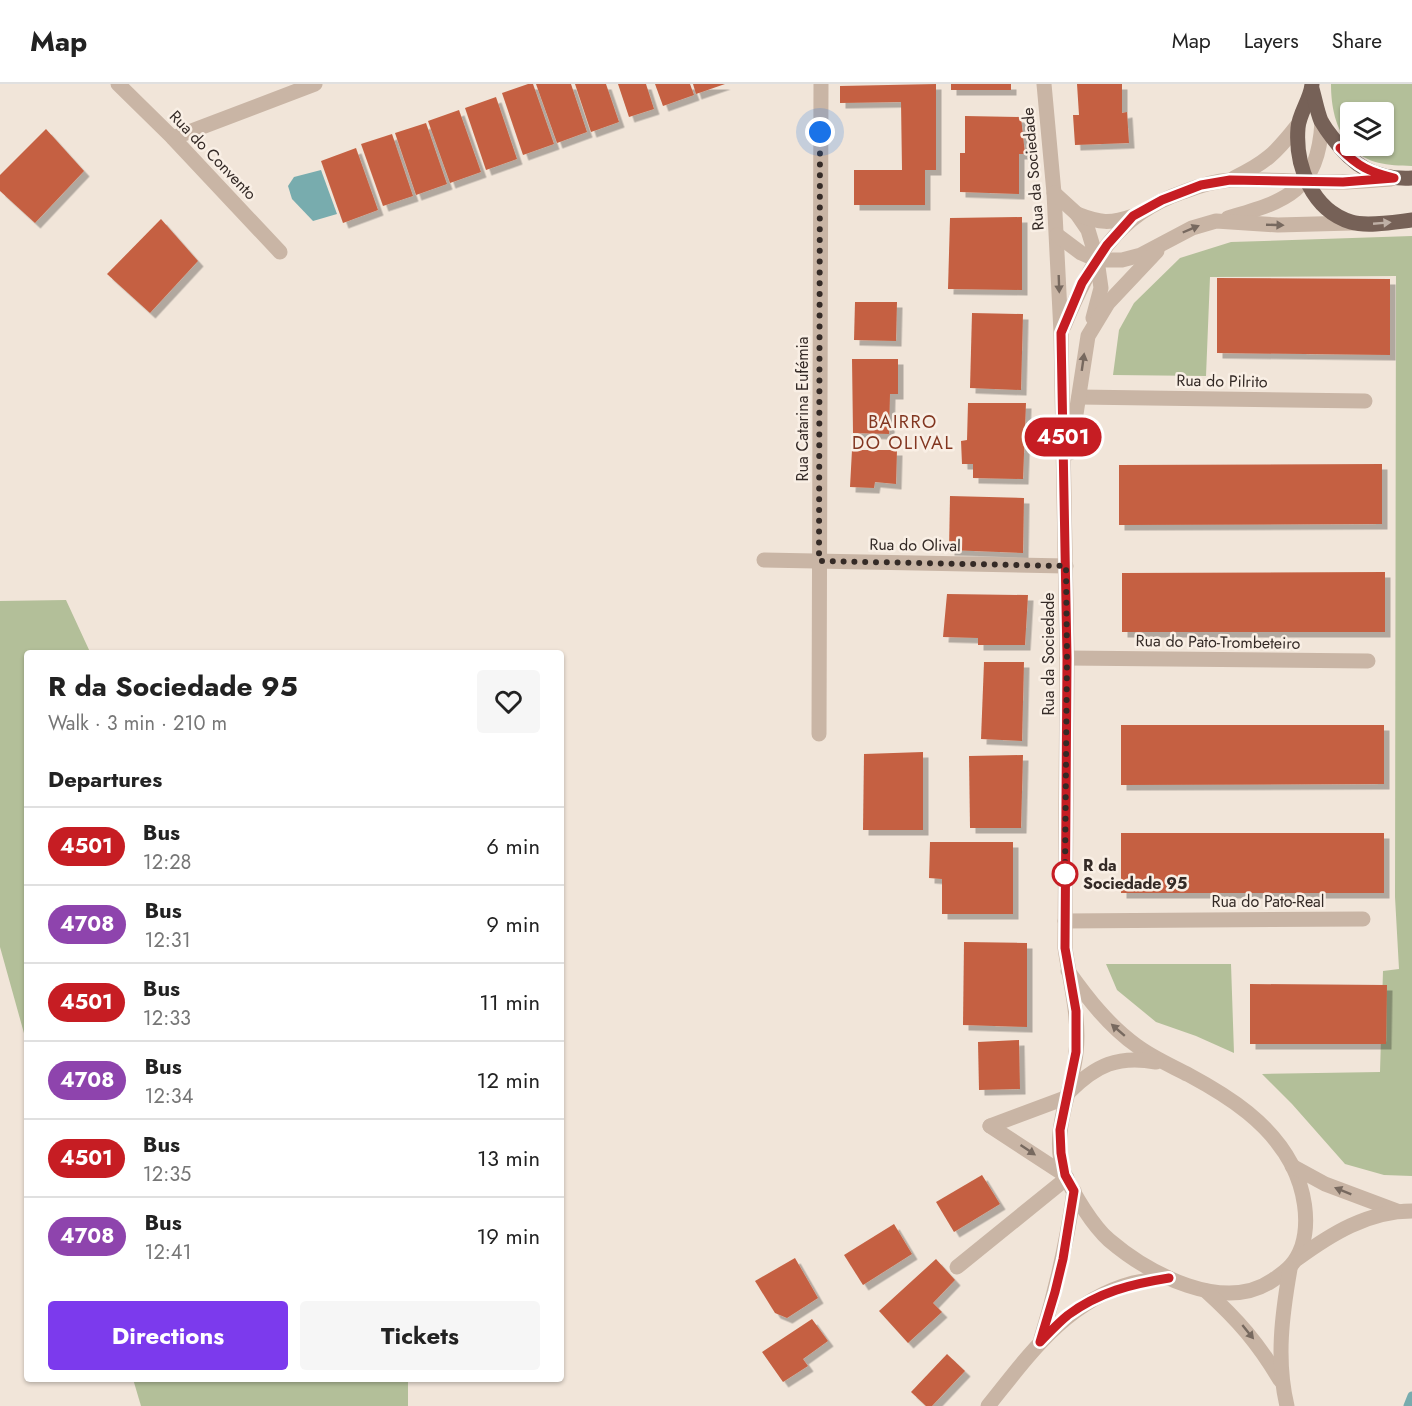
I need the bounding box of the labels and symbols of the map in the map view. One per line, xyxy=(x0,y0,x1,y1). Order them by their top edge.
street label: Rua do Convento xyxy=(164,105,262,205)
street label: Rua da Sociedade xyxy=(1016,107,1050,231)
your location xyxy=(805,117,835,147)
one-way arrow xyxy=(1373,218,1392,228)
one-way arrow xyxy=(1265,220,1284,229)
one-way arrow xyxy=(1182,224,1200,233)
one-way arrow xyxy=(1055,275,1064,294)
street label: Rua Catarina Eufémia xyxy=(791,337,814,481)
one-way arrow xyxy=(1079,353,1088,372)
street label: Rua do Pilrito xyxy=(1176,369,1268,393)
district label: BAIRRO DO OLIVAL xyxy=(852,409,954,456)
line badge: 4501 xyxy=(1021,418,1105,456)
street label: Rua do Olival xyxy=(869,533,961,557)
street label: Rua da Sociedade xyxy=(1037,592,1060,716)
street label: Rua do Pato-Trombeteiro xyxy=(1135,629,1301,655)
place label: R da Sociedade 95 xyxy=(1083,854,1187,895)
marker: R da Sociedade 95 xyxy=(1052,861,1078,887)
street label: Rua do Pato-Real xyxy=(1211,890,1325,913)
one-way arrow xyxy=(1111,1024,1126,1037)
one-way arrow xyxy=(1020,1144,1036,1155)
one-way arrow xyxy=(1334,1186,1352,1196)
one-way arrow xyxy=(1241,1324,1254,1340)

